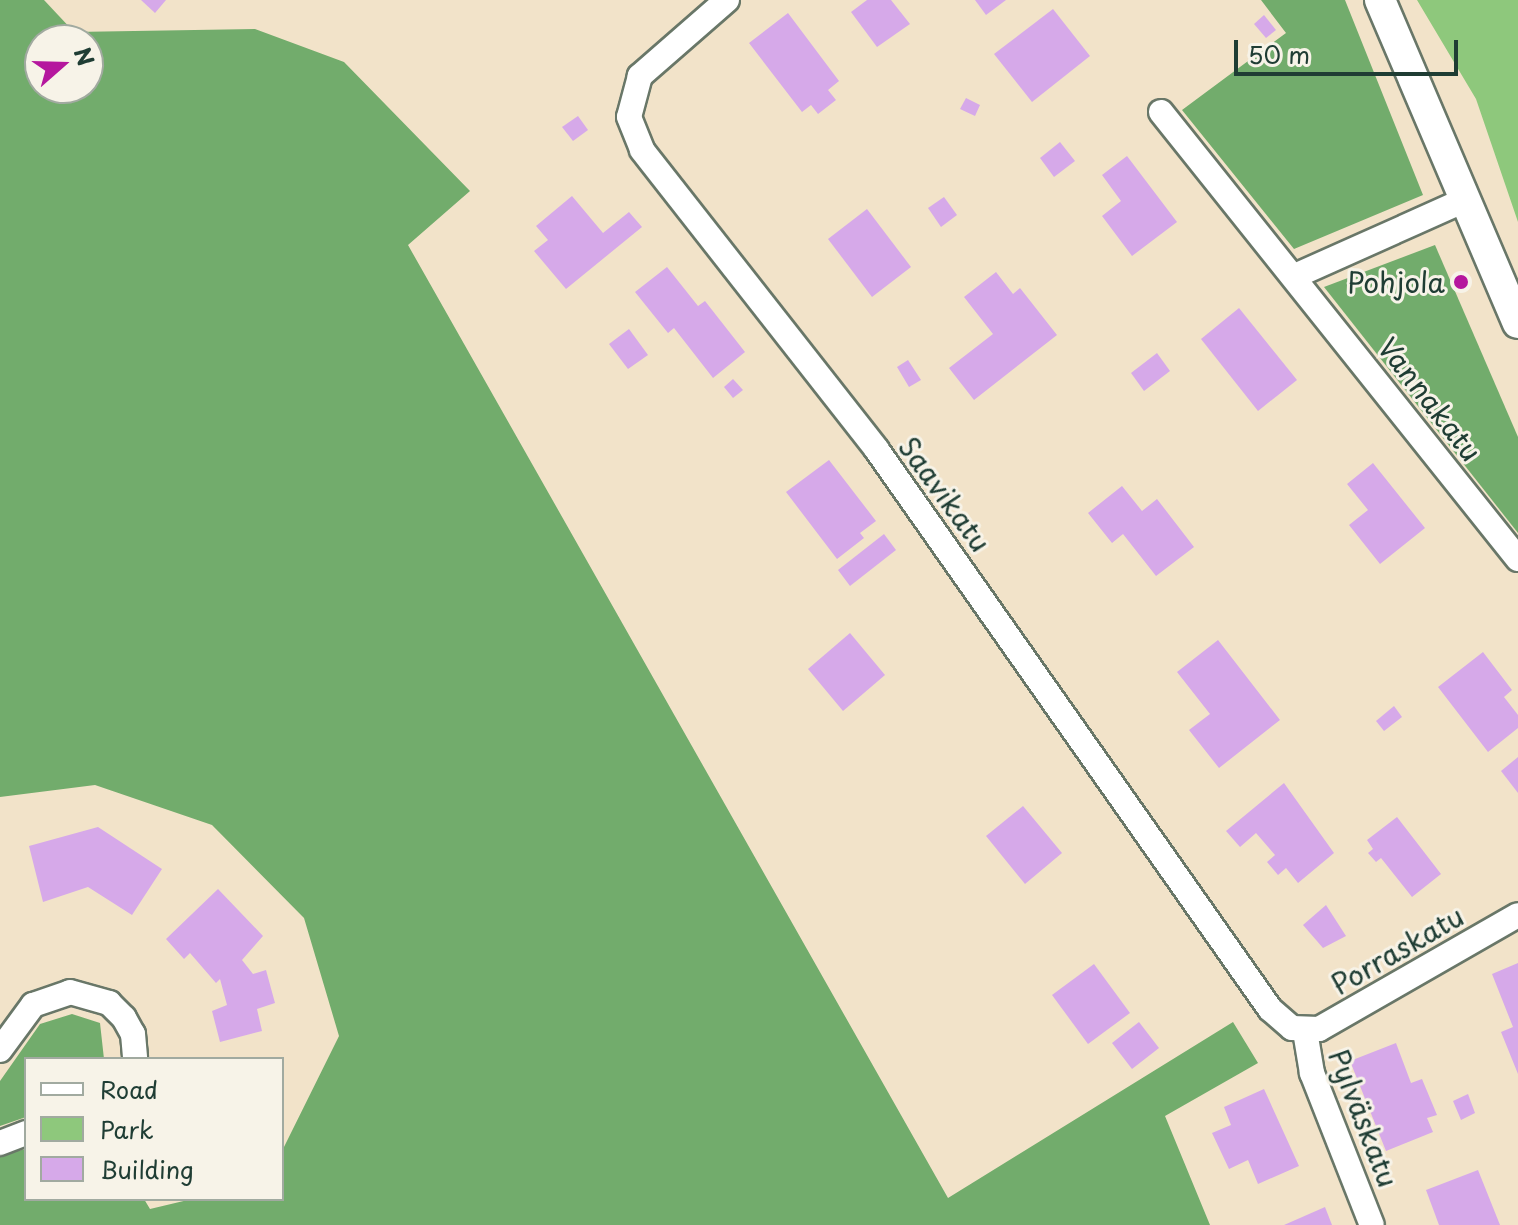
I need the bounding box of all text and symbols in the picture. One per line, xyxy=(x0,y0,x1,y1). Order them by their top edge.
north arrow xyxy=(24,24,104,104)
scale bar xyxy=(1238,24,1462,74)
text: 50 m xyxy=(1248,36,1310,72)
text: N xyxy=(67,42,104,70)
place label: Pohjola xyxy=(1347,265,1445,299)
marker: Pohjola xyxy=(1452,273,1470,291)
street label: Vannakatu xyxy=(1371,331,1489,467)
street label: Saavikatu xyxy=(892,430,998,558)
street label: Porraskatu xyxy=(1325,899,1469,1001)
street label: Pylväskatu xyxy=(1322,1044,1406,1192)
legend xyxy=(24,1057,284,1201)
text: Road xyxy=(100,1071,158,1107)
text: Park xyxy=(100,1111,154,1147)
text: Building xyxy=(100,1151,194,1187)

